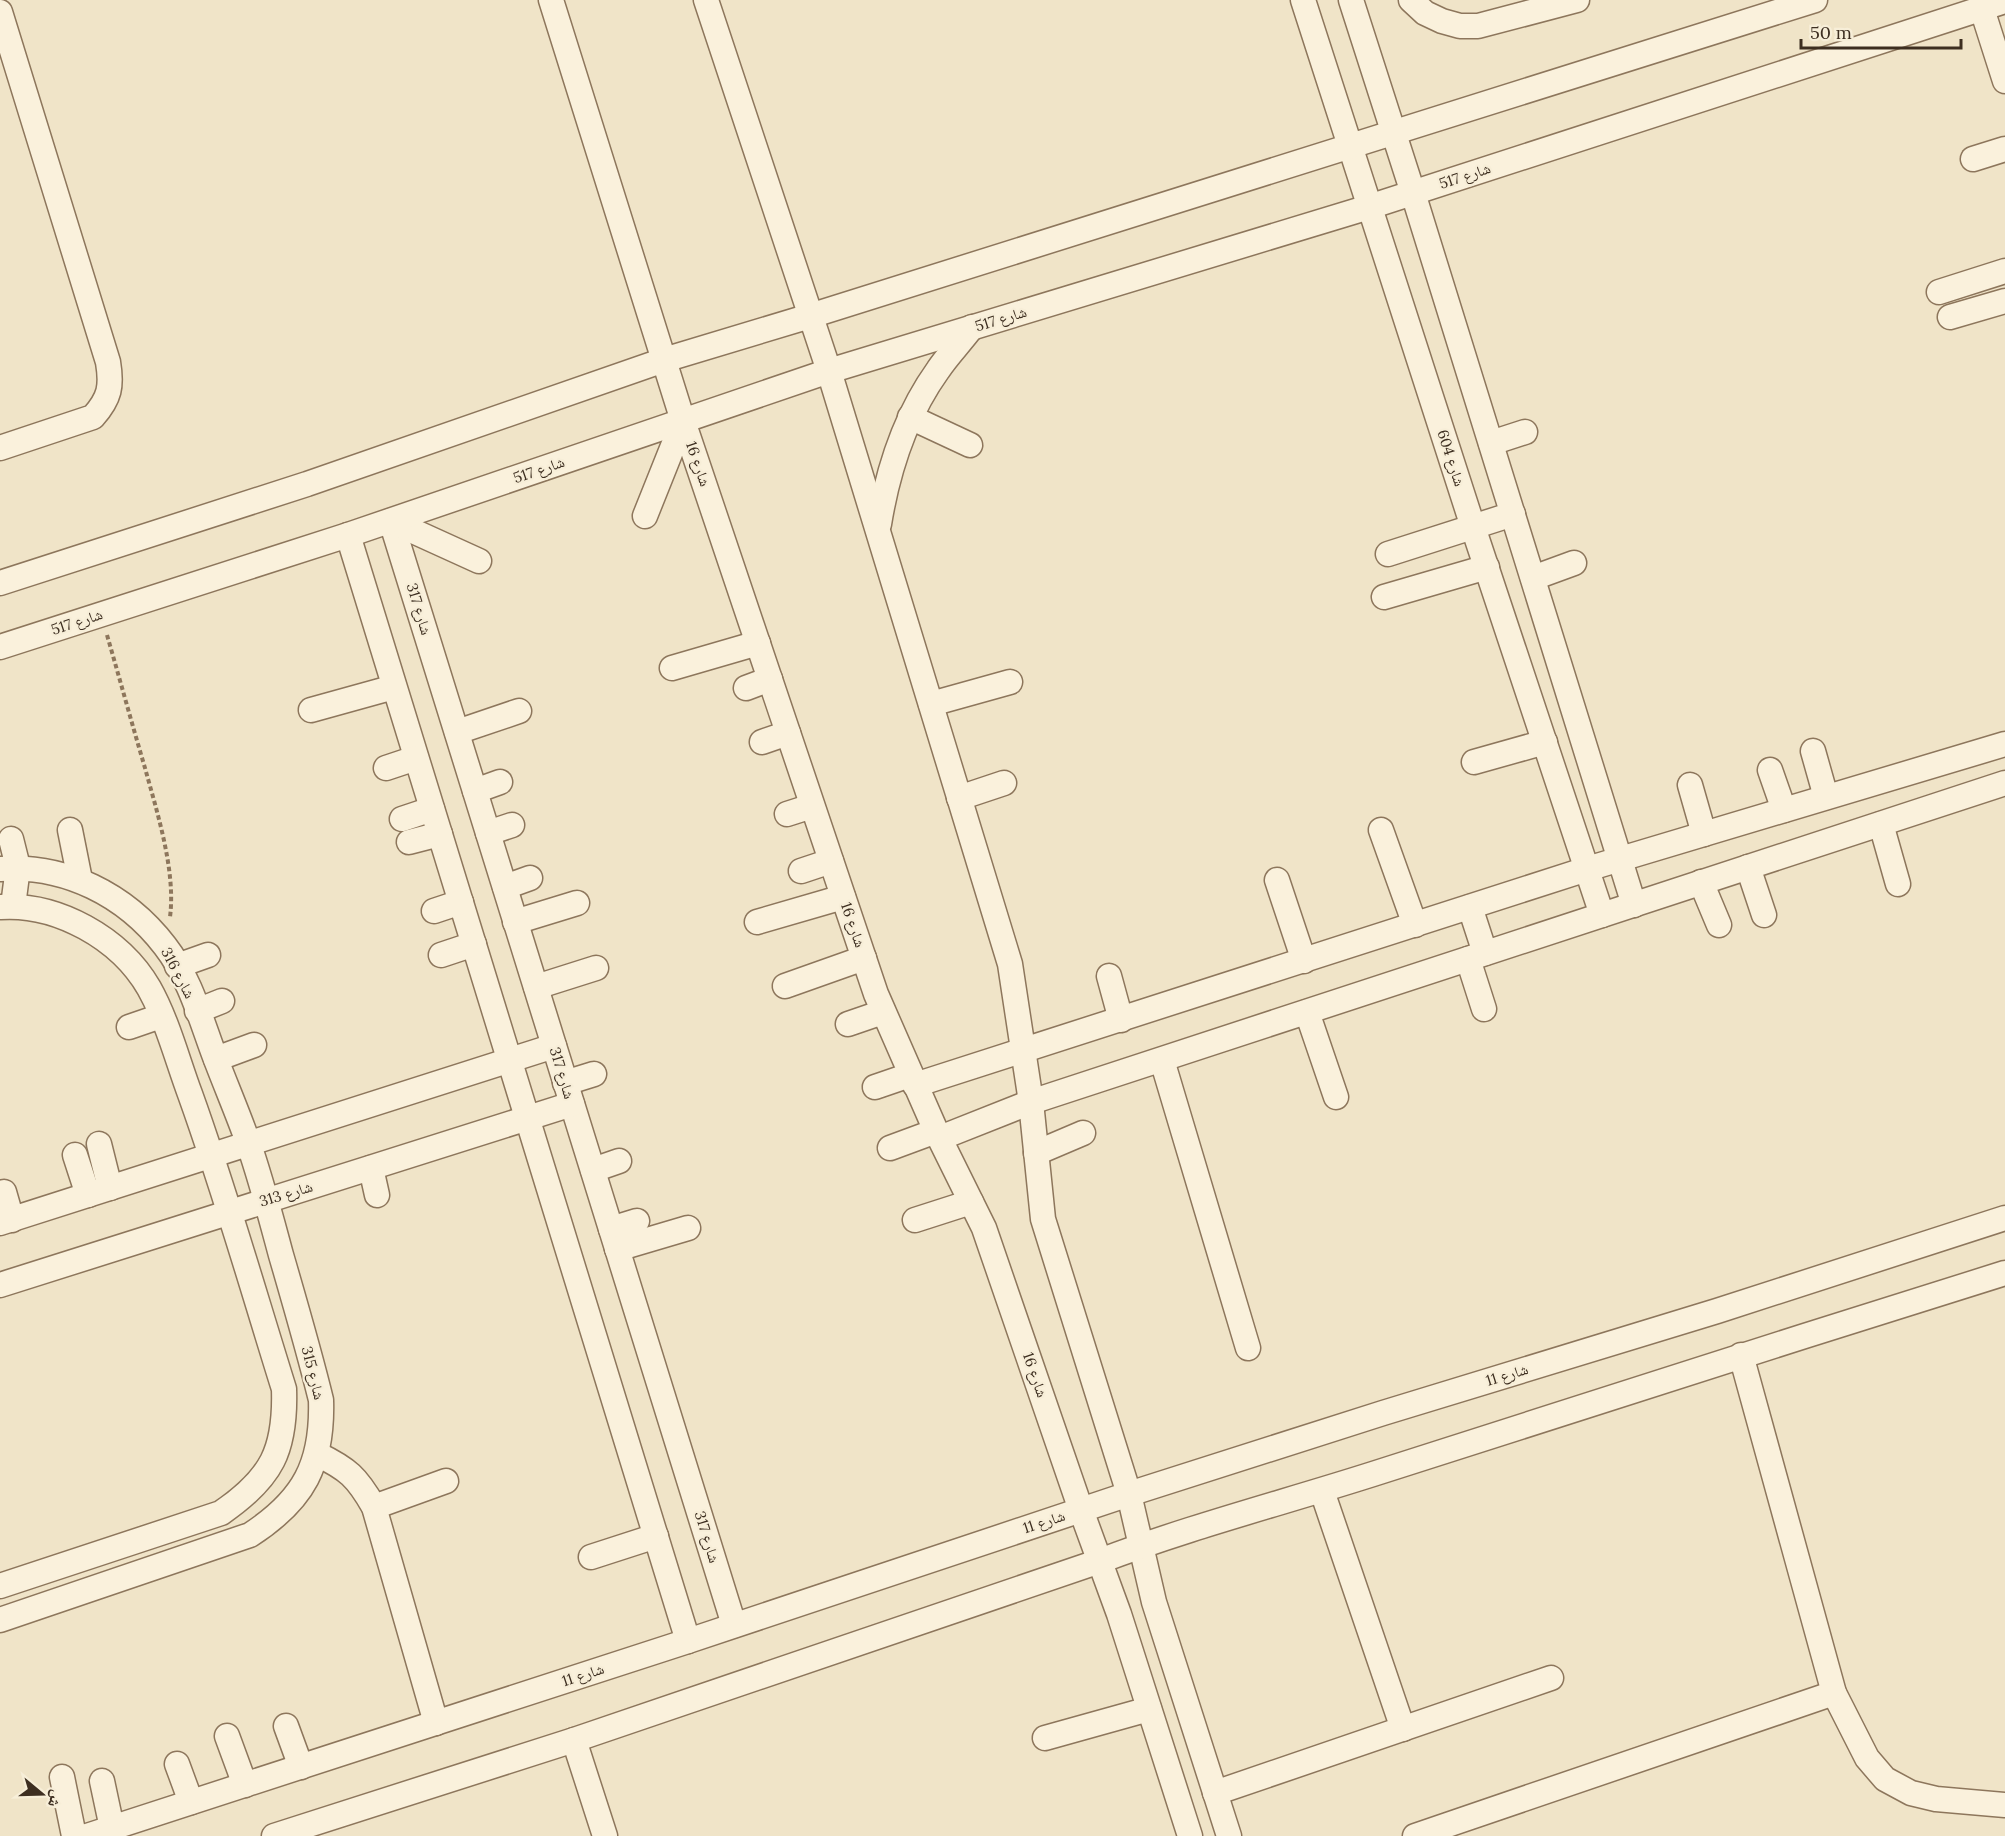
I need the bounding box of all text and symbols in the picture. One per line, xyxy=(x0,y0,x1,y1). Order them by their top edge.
scale bar xyxy=(1801,12,1962,50)
text: 50 m xyxy=(1810,21,1852,44)
street label: شارع 517 xyxy=(1437,158,1493,194)
street label: شارع 517 xyxy=(973,302,1029,336)
street label: شارع 604 xyxy=(1432,427,1470,489)
street label: شارع 16 xyxy=(681,439,715,489)
street label: شارع 517 xyxy=(511,452,567,488)
street label: شارع 317 xyxy=(402,581,436,637)
street label: شارع 517 xyxy=(49,604,105,640)
street label: شارع 16 xyxy=(836,900,870,950)
street label: شارع 316 xyxy=(156,944,200,1002)
street label: شارع 317 xyxy=(545,1045,579,1101)
street label: شارع 313 xyxy=(257,1176,315,1212)
street label: شارع 315 xyxy=(297,1344,329,1402)
street label: شارع 16 xyxy=(1018,1350,1052,1400)
street label: شارع 11 xyxy=(1483,1359,1531,1391)
street label: شارع 11 xyxy=(1020,1506,1068,1538)
street label: شارع 317 xyxy=(690,1509,724,1565)
street label: شارع 11 xyxy=(559,1659,607,1691)
north arrow xyxy=(12,1764,72,1824)
text: ش xyxy=(44,1788,68,1810)

